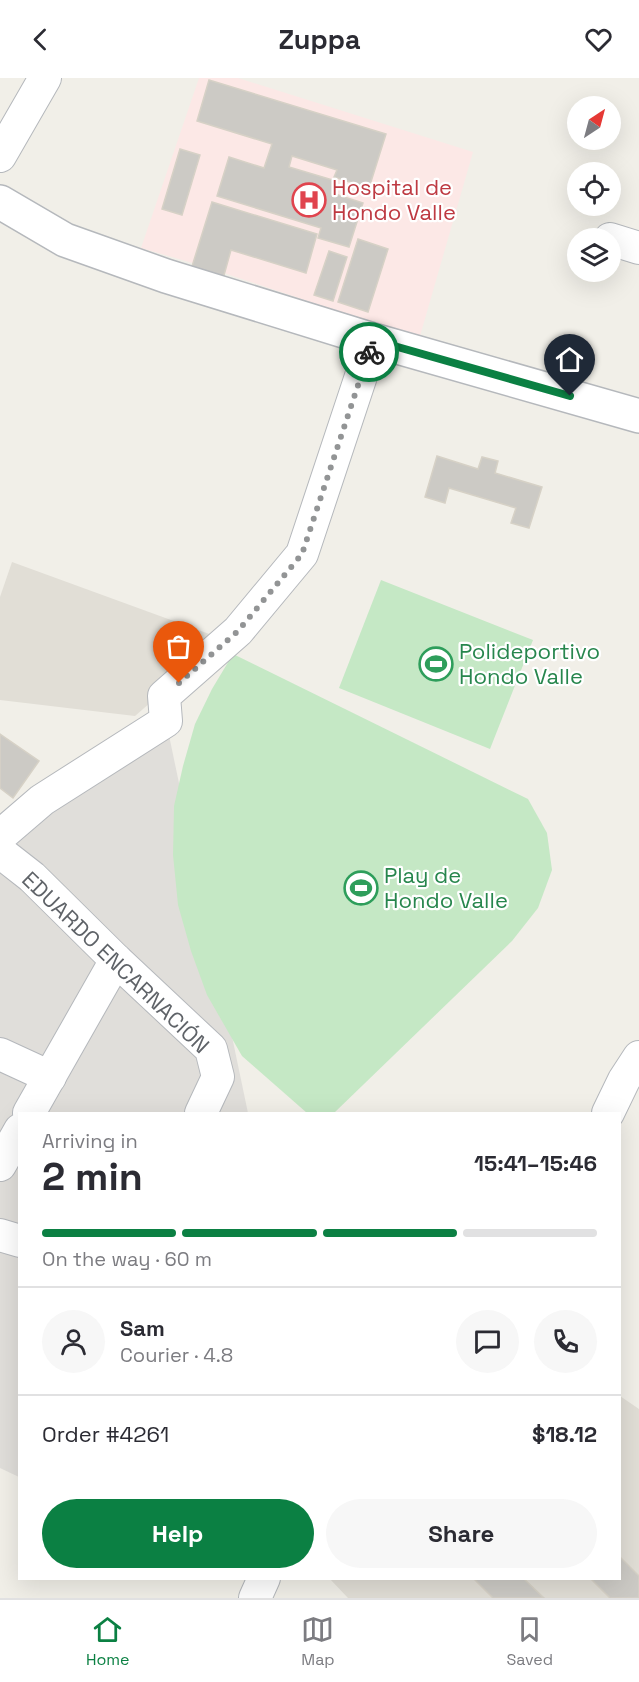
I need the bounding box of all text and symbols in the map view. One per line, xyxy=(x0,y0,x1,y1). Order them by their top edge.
text: Zuppa xyxy=(278,22,361,57)
icon: back xyxy=(24,23,57,56)
icon: heart xyxy=(582,23,615,56)
north arrow xyxy=(567,96,621,150)
map controls xyxy=(567,96,621,282)
button: locate xyxy=(567,162,621,216)
place label: Hospital de Hondo Valle xyxy=(332,173,456,226)
hospital icon: Hospital de Hondo Valle xyxy=(291,182,327,218)
button: layers xyxy=(567,228,621,282)
courier xyxy=(339,322,399,382)
pin xyxy=(544,334,595,396)
icon: bike xyxy=(353,336,386,369)
icon: home xyxy=(553,343,586,376)
pin xyxy=(153,621,204,683)
icon: bag xyxy=(162,630,195,663)
place label: Polideportivo Hondo Valle xyxy=(459,637,600,690)
sports icon: Polideportivo Hondo Valle xyxy=(418,646,454,682)
place label: Play de Hondo Valle xyxy=(384,861,508,914)
street label: EDUARDO ENCARNACIÓN xyxy=(16,865,216,1059)
sports icon: Play de Hondo Valle xyxy=(343,870,379,906)
text: Arriving in xyxy=(42,1128,138,1154)
text: 15:41–15:46 xyxy=(474,1149,597,1177)
text: 2 min xyxy=(42,1152,143,1201)
text: On the way · 60 m xyxy=(42,1246,212,1272)
button: person xyxy=(42,1310,105,1373)
button: chat xyxy=(456,1310,519,1373)
button: phone xyxy=(534,1310,597,1373)
text: Sam xyxy=(120,1314,165,1342)
text: Courier · 4.8 xyxy=(120,1342,233,1368)
text: Order #4261 xyxy=(42,1420,169,1448)
text: $18.12 xyxy=(532,1420,597,1448)
button: Help xyxy=(42,1499,314,1568)
button: Share xyxy=(326,1499,597,1568)
tab: Home xyxy=(86,1613,130,1670)
tab: Map xyxy=(301,1613,335,1670)
tab: Saved xyxy=(506,1613,553,1670)

